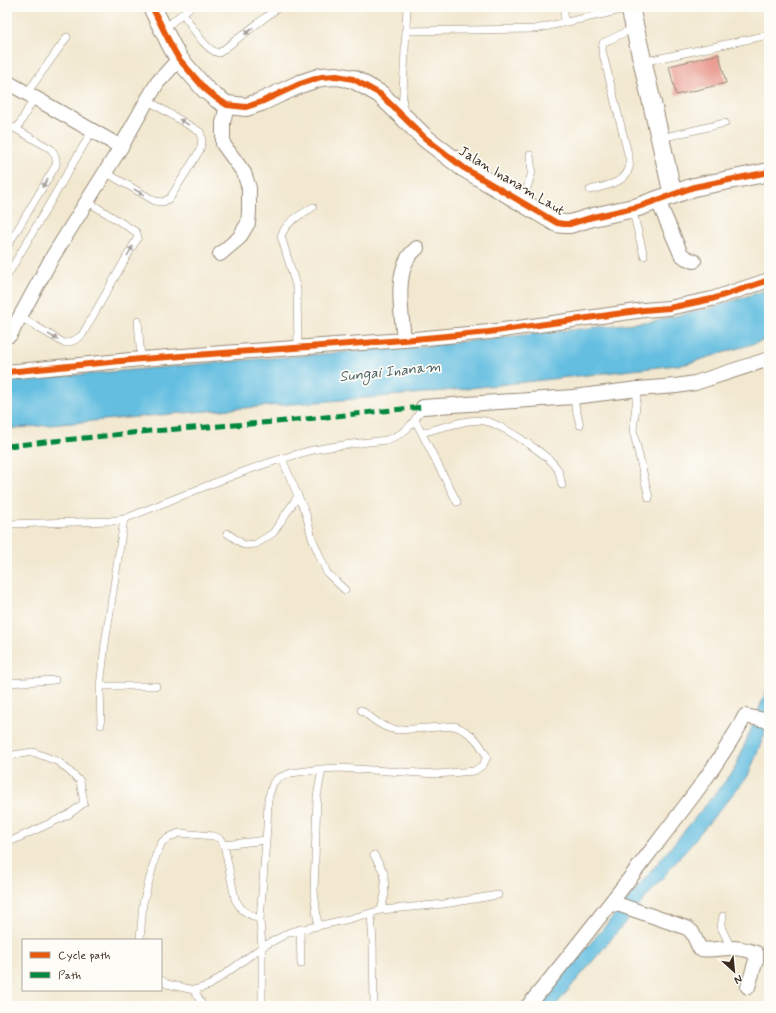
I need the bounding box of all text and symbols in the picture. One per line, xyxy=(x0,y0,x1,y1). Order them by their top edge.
one-way arrow xyxy=(243,27,254,35)
one-way arrow xyxy=(178,118,190,125)
street label: Jalan Inanam Laut xyxy=(455,142,568,220)
one-way arrow xyxy=(41,177,48,189)
one-way arrow xyxy=(133,189,145,196)
one-way arrow xyxy=(127,245,134,256)
one-way arrow xyxy=(47,334,59,341)
water label: Sungai Inanam xyxy=(338,357,442,388)
legend xyxy=(22,939,162,991)
text: Cycle path xyxy=(58,948,110,964)
north arrow xyxy=(714,951,754,991)
text: Path xyxy=(58,968,81,984)
text: N xyxy=(732,971,745,987)

